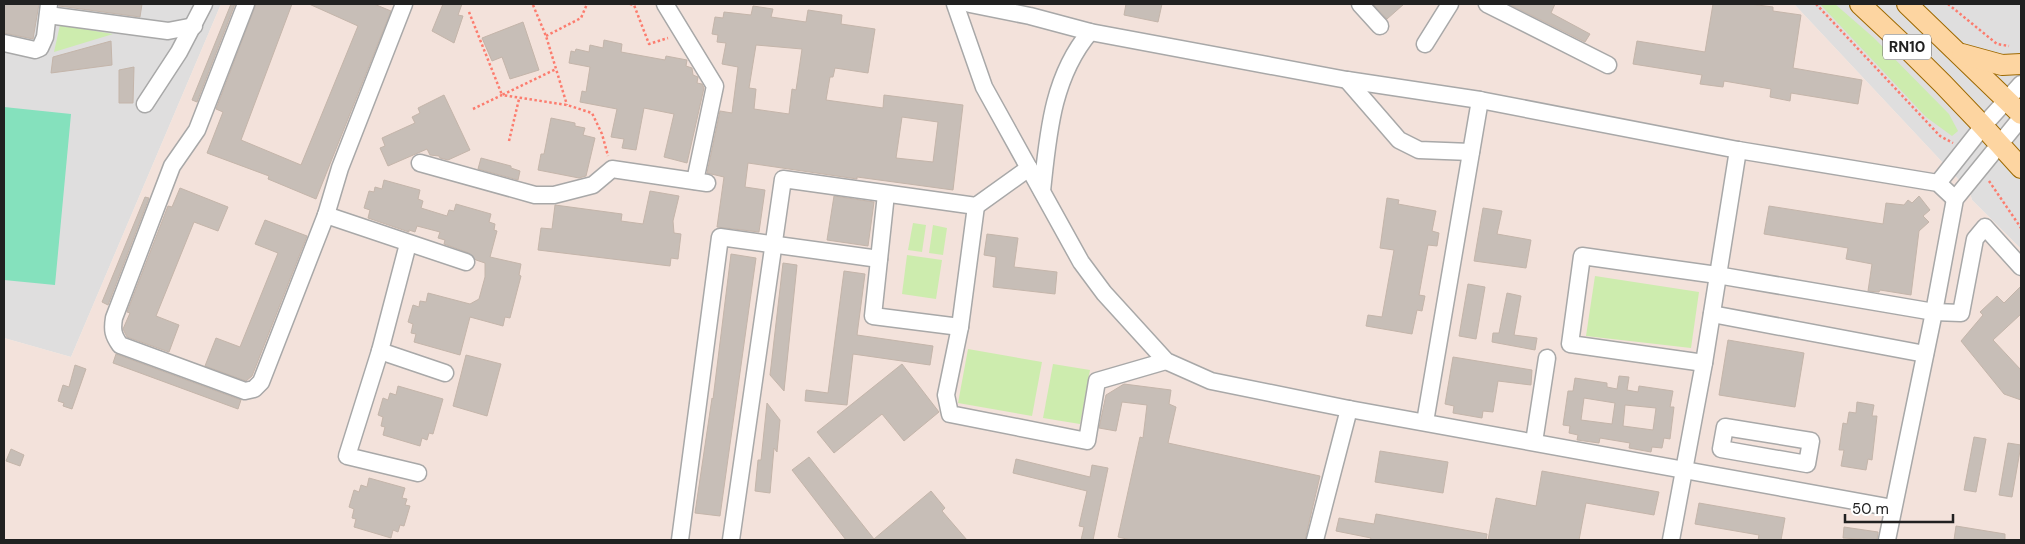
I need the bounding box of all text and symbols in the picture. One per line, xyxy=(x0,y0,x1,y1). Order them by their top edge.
road number: RN10 xyxy=(1883,34,1931,60)
scale bar xyxy=(1845,492,1952,524)
text: 50 m xyxy=(1852,499,1889,519)

